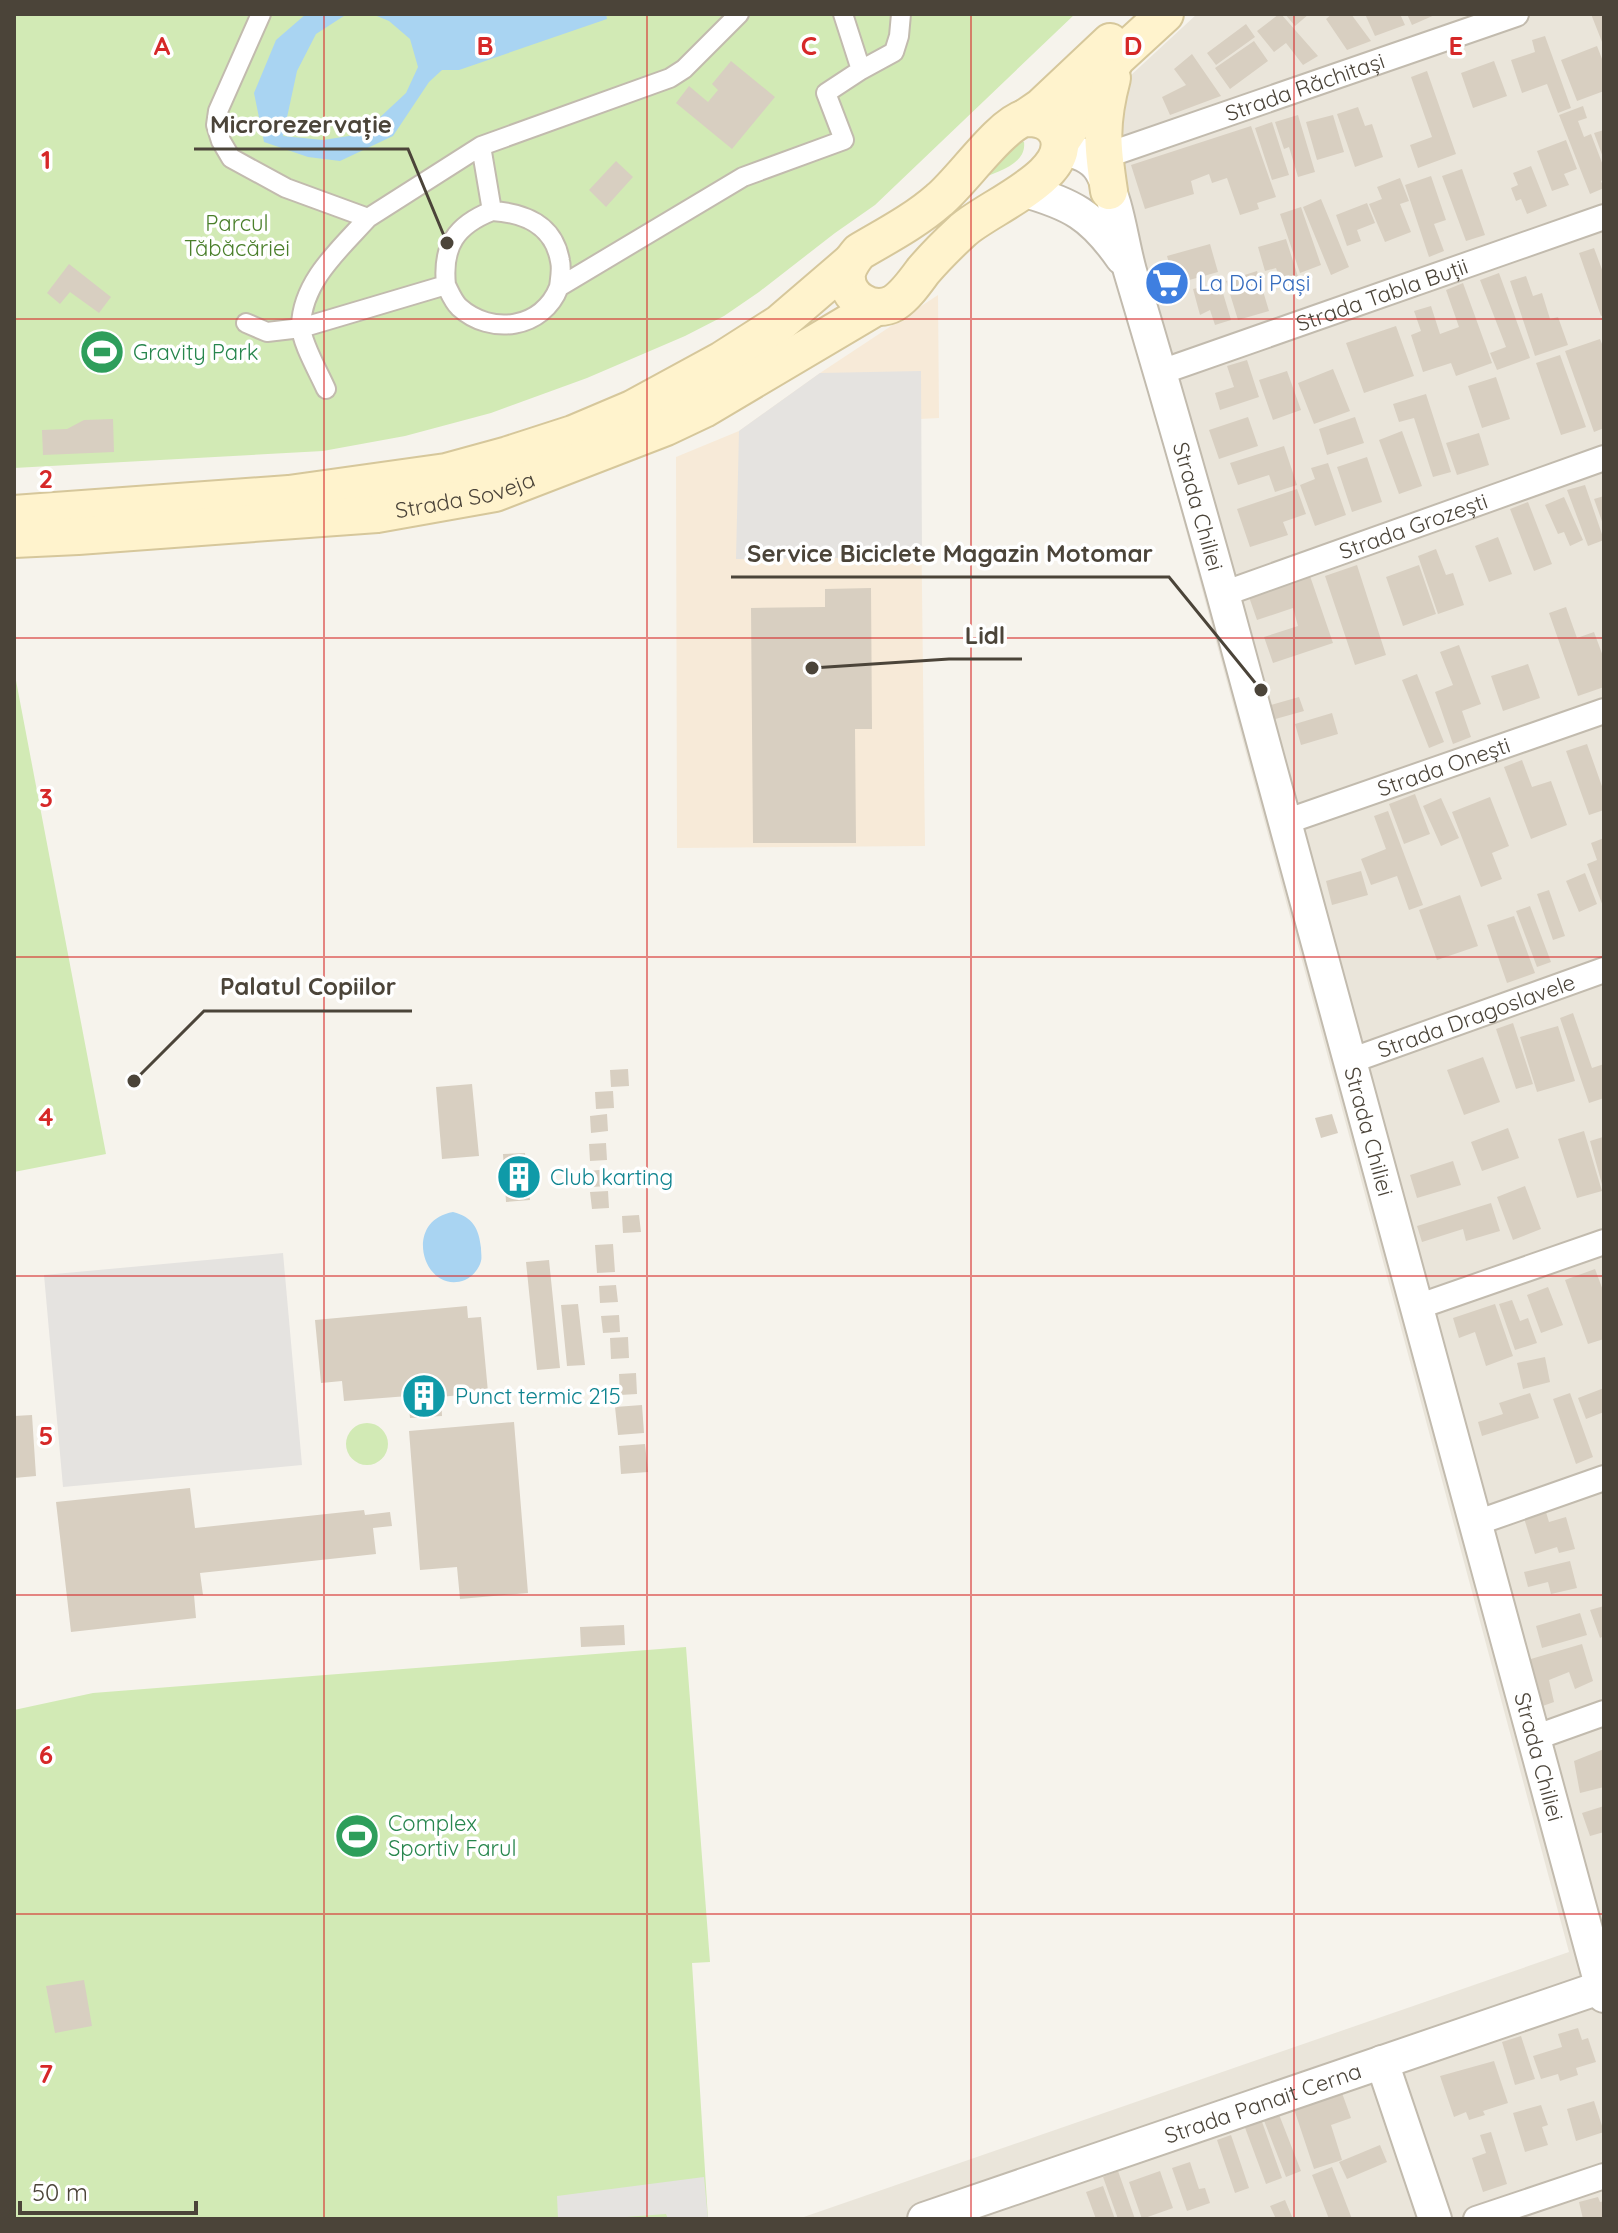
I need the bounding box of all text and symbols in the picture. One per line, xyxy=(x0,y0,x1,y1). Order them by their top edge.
text: A xyxy=(154,29,171,62)
text: B xyxy=(476,29,494,62)
text: C xyxy=(801,29,817,62)
text: D xyxy=(1124,29,1142,62)
text: E xyxy=(1449,29,1463,62)
street label: Strada Răchitași xyxy=(1221,46,1388,127)
callout: Microrezervație xyxy=(194,101,408,149)
text: Microrezervație xyxy=(210,109,392,140)
text: 1 xyxy=(41,143,51,176)
park label: Parcul Tăbăcăriei xyxy=(184,209,290,262)
street label: Strada Tabla Buții xyxy=(1292,252,1471,338)
supermarket icon: La Doi Pași xyxy=(1143,259,1191,307)
place label: La Doi Pași xyxy=(1198,269,1310,297)
sports icon: Gravity Park xyxy=(78,328,126,376)
place label: Gravity Park xyxy=(133,338,258,366)
street label: Strada Chiliei xyxy=(1167,439,1230,574)
text: 2 xyxy=(39,462,53,495)
street label: Strada Soveja xyxy=(393,465,539,525)
street label: Strada Grozești xyxy=(1335,487,1491,565)
callout: Service Biciclete Magazin Motomar xyxy=(731,529,1169,577)
text: Service Biciclete Magazin Motomar xyxy=(747,538,1153,568)
callout: Lidl xyxy=(949,611,1022,659)
text: Lidl xyxy=(965,620,1005,650)
street label: Strada Onești xyxy=(1374,731,1514,803)
text: 3 xyxy=(39,781,53,814)
callout: Palatul Copiilor xyxy=(204,963,412,1011)
street label: Strada Dragoslavele xyxy=(1374,968,1579,1064)
text: Palatul Copiilor xyxy=(220,971,396,1001)
street label: Strada Chiliei xyxy=(1338,1064,1400,1199)
text: 4 xyxy=(38,1100,54,1133)
building icon: Club karting xyxy=(495,1153,543,1201)
place label: Club karting xyxy=(550,1163,673,1191)
building icon: Punct termic 215 xyxy=(400,1372,448,1420)
place label: Punct termic 215 xyxy=(455,1382,621,1410)
text: 5 xyxy=(39,1419,53,1452)
street label: Strada Chiliei xyxy=(1508,1689,1570,1824)
text: 6 xyxy=(39,1738,53,1771)
place label: Complex Sportiv Farul xyxy=(388,1809,517,1862)
sports icon: Complex Sportiv Farul xyxy=(333,1812,381,1860)
street label: Strada Panait Cerna xyxy=(1161,2056,1365,2150)
text: 7 xyxy=(39,2057,53,2090)
scale bar xyxy=(20,2165,196,2215)
text: 50 m xyxy=(32,2177,88,2207)

